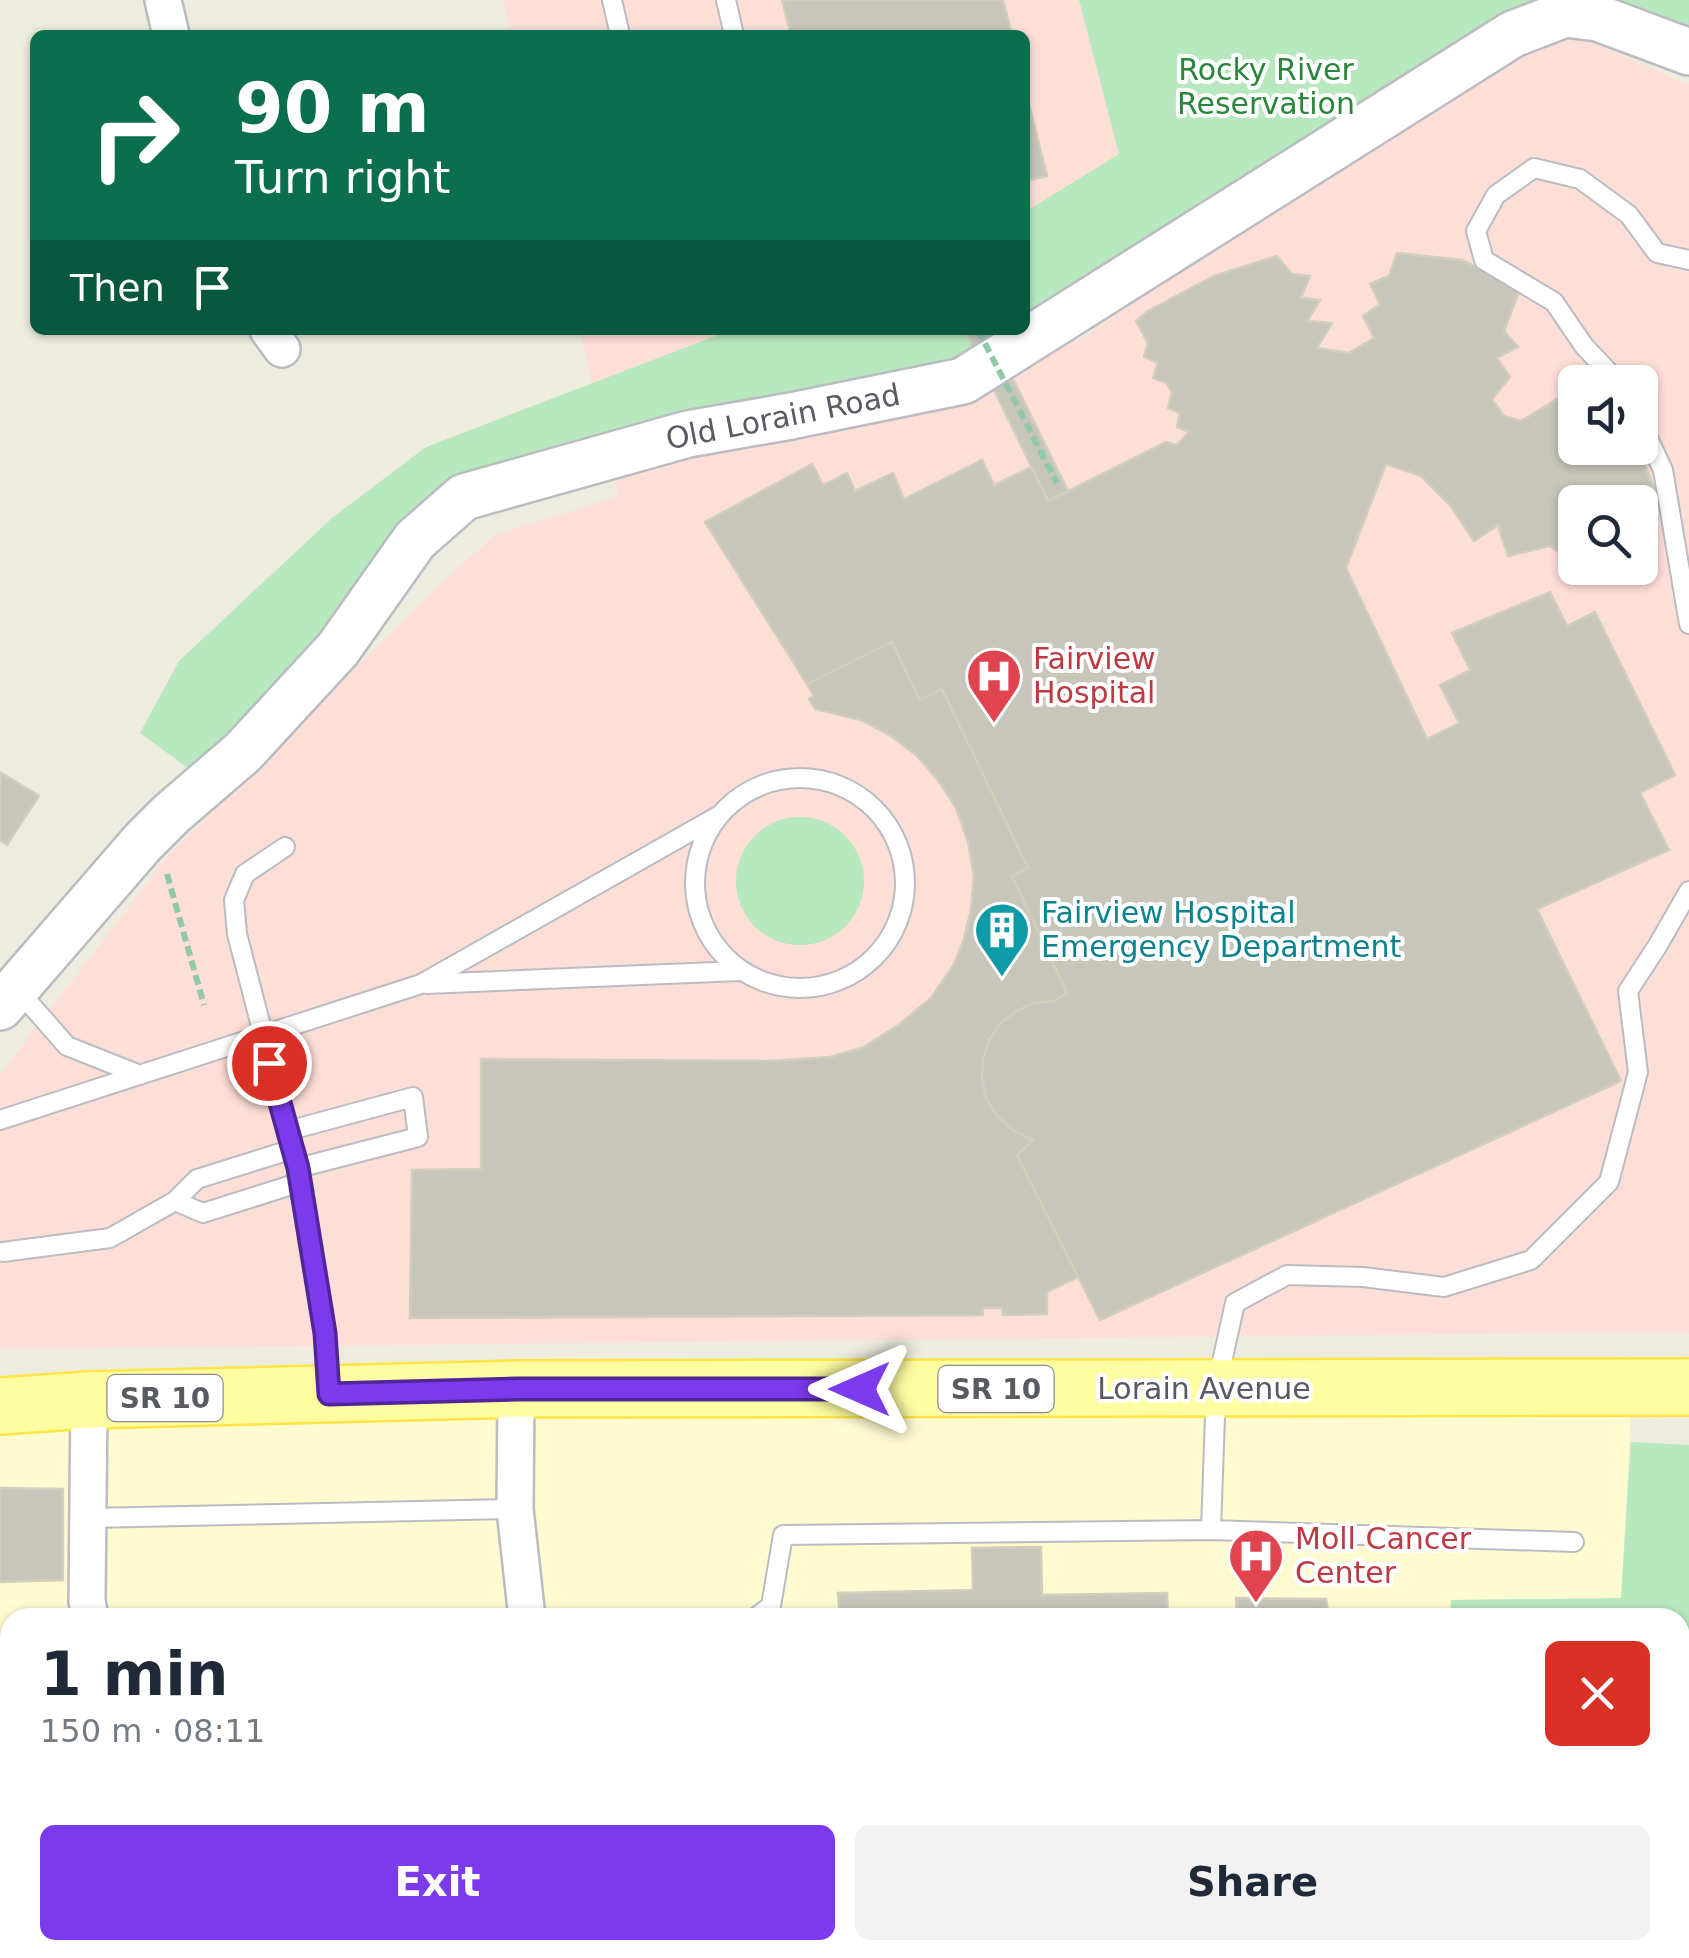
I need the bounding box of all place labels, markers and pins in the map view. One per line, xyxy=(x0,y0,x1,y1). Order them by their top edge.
place label: Fairview Hospital xyxy=(1033,641,1156,710)
hospital icon: Fairview Hospital xyxy=(964,646,1024,725)
place label: Fairview Hospital Emergency Department xyxy=(1041,895,1402,964)
building icon: Fairview Hospital Emergency Department xyxy=(972,900,1032,979)
pin xyxy=(227,1021,312,1106)
place label: Moll Cancer Center xyxy=(1295,1521,1472,1590)
hospital icon: Moll Cancer Center xyxy=(1226,1526,1286,1605)

